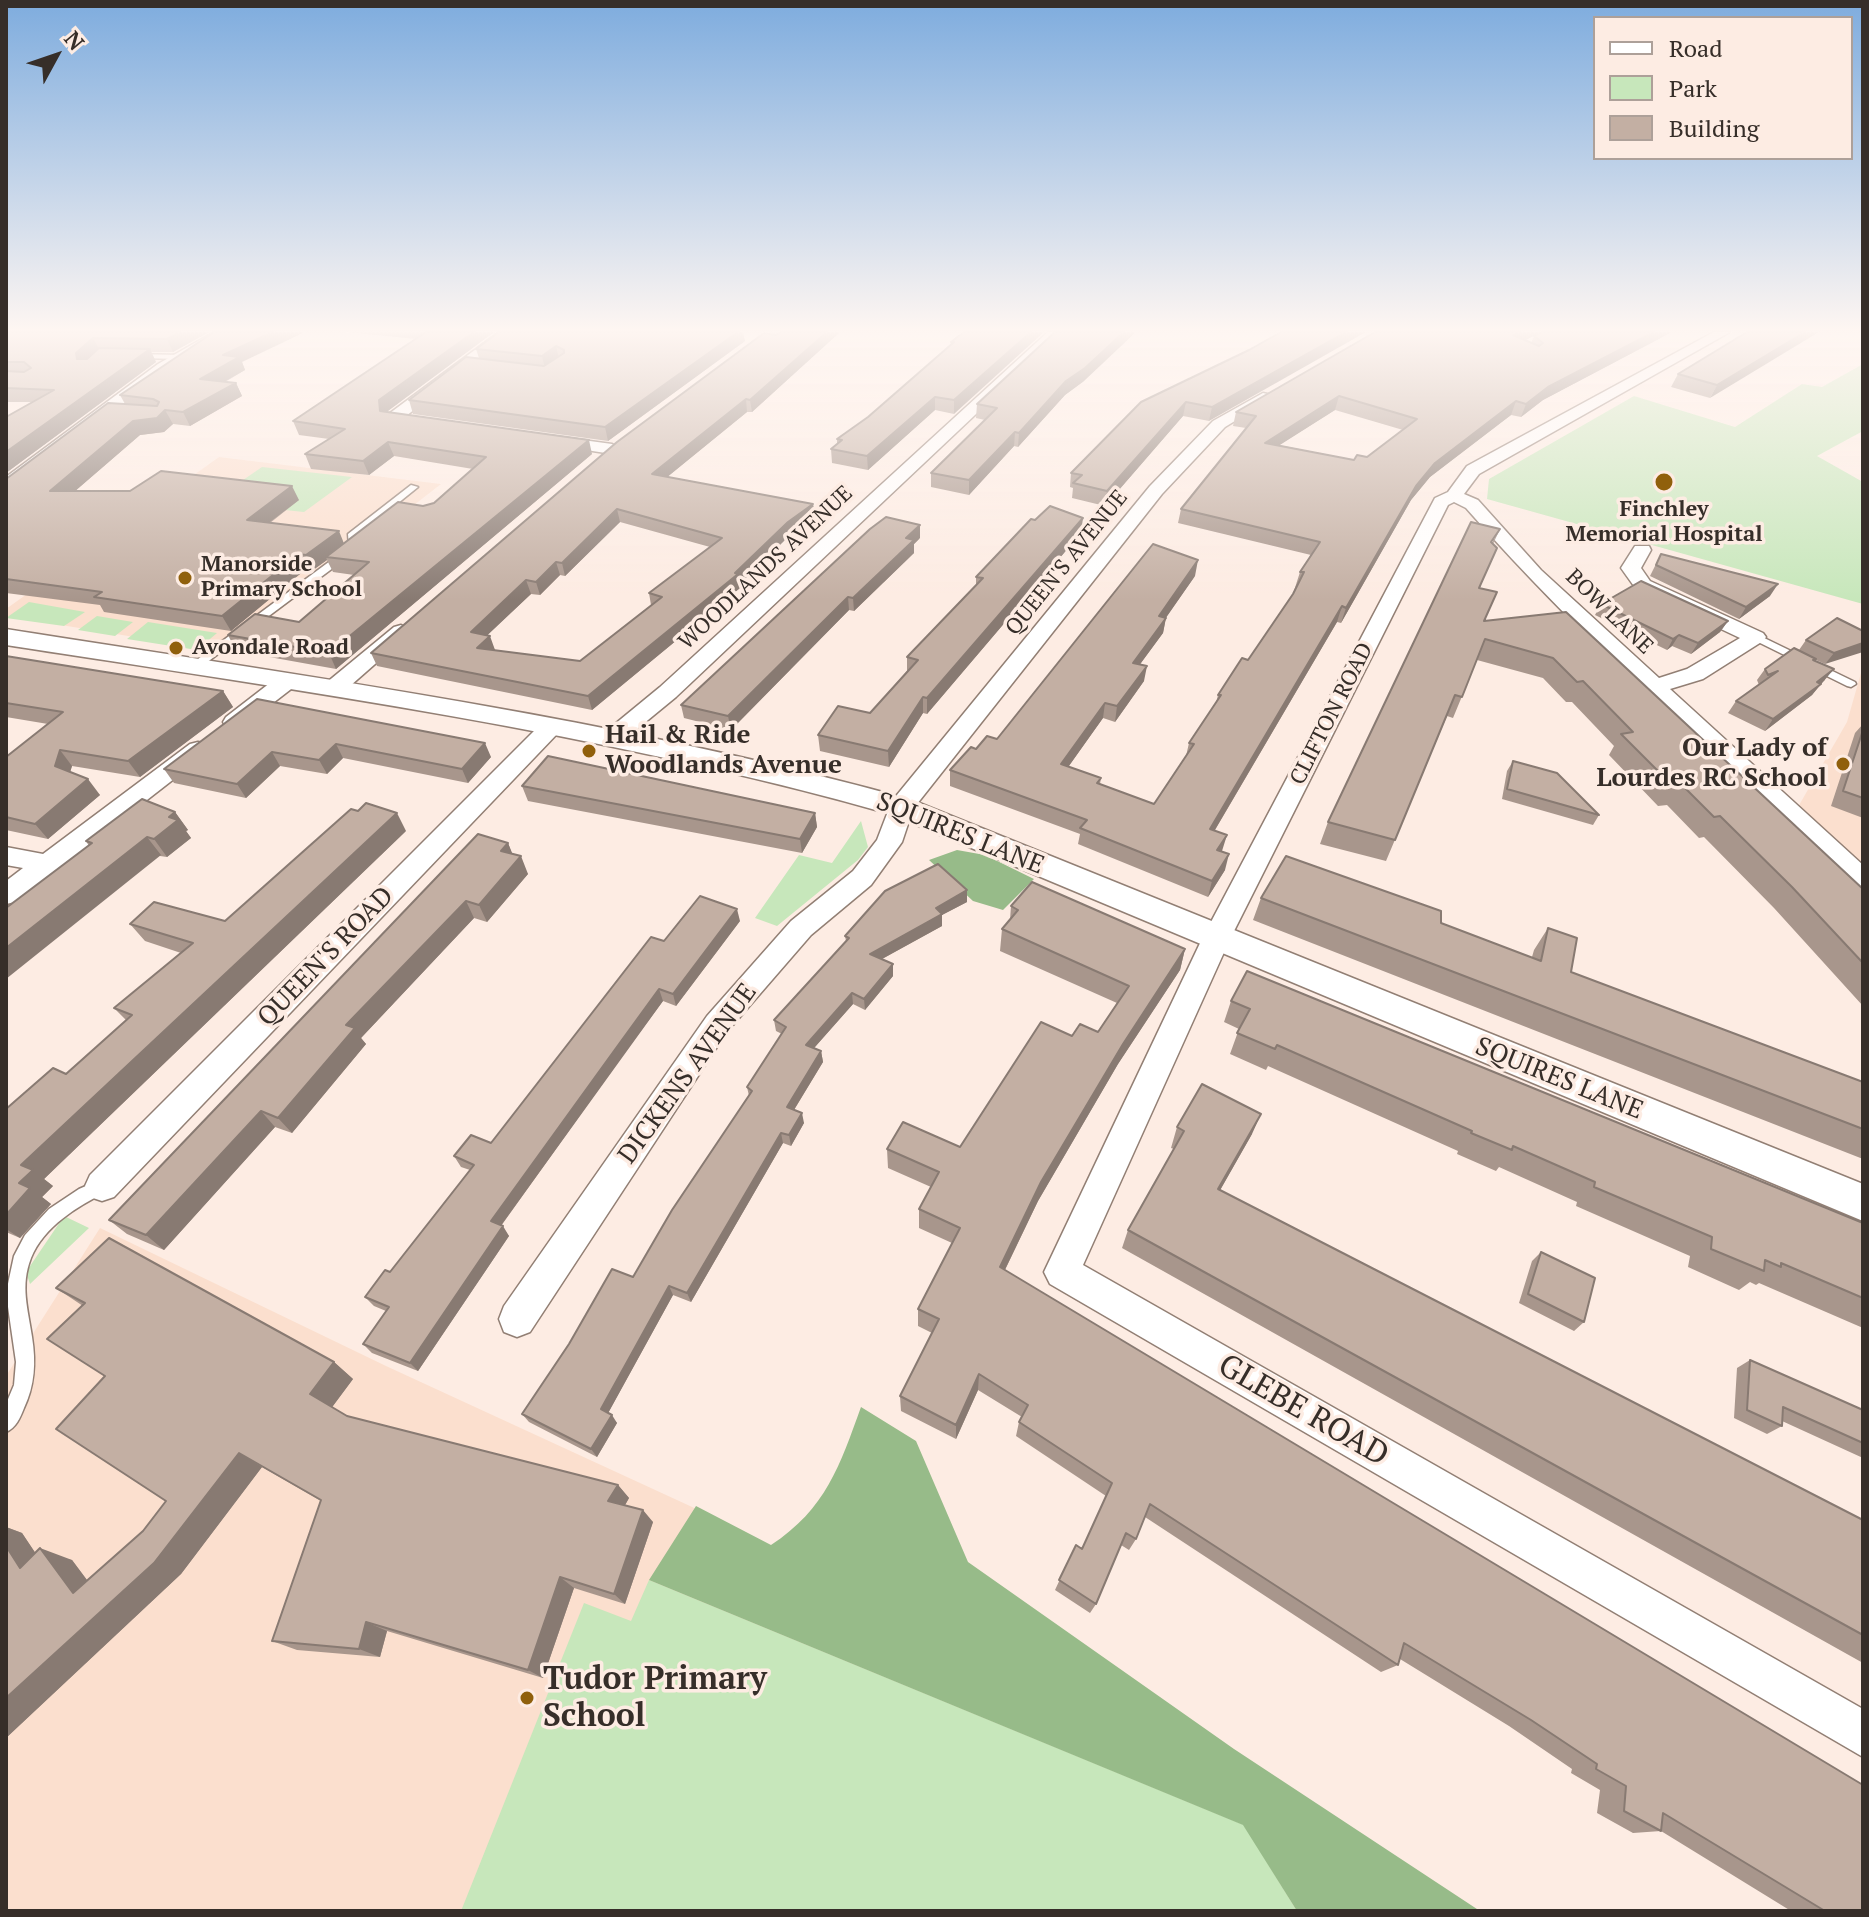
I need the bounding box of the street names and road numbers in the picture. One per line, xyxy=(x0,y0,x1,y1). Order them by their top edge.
street label: WOODLANDS AVENUE xyxy=(674,481,858,655)
street label: QUEEN'S AVENUE xyxy=(1000,485,1134,641)
street label: BOW LANE xyxy=(1560,564,1658,660)
street label: CLIFTON ROAD xyxy=(1285,639,1379,789)
street label: SQUIRES LANE xyxy=(872,786,1048,882)
street label: QUEEN'S ROAD xyxy=(252,881,400,1033)
street label: DICKENS AVENUE xyxy=(612,978,764,1170)
street label: SQUIRES LANE xyxy=(1471,1031,1647,1127)
street label: GLEBE ROAD xyxy=(1211,1347,1395,1475)

